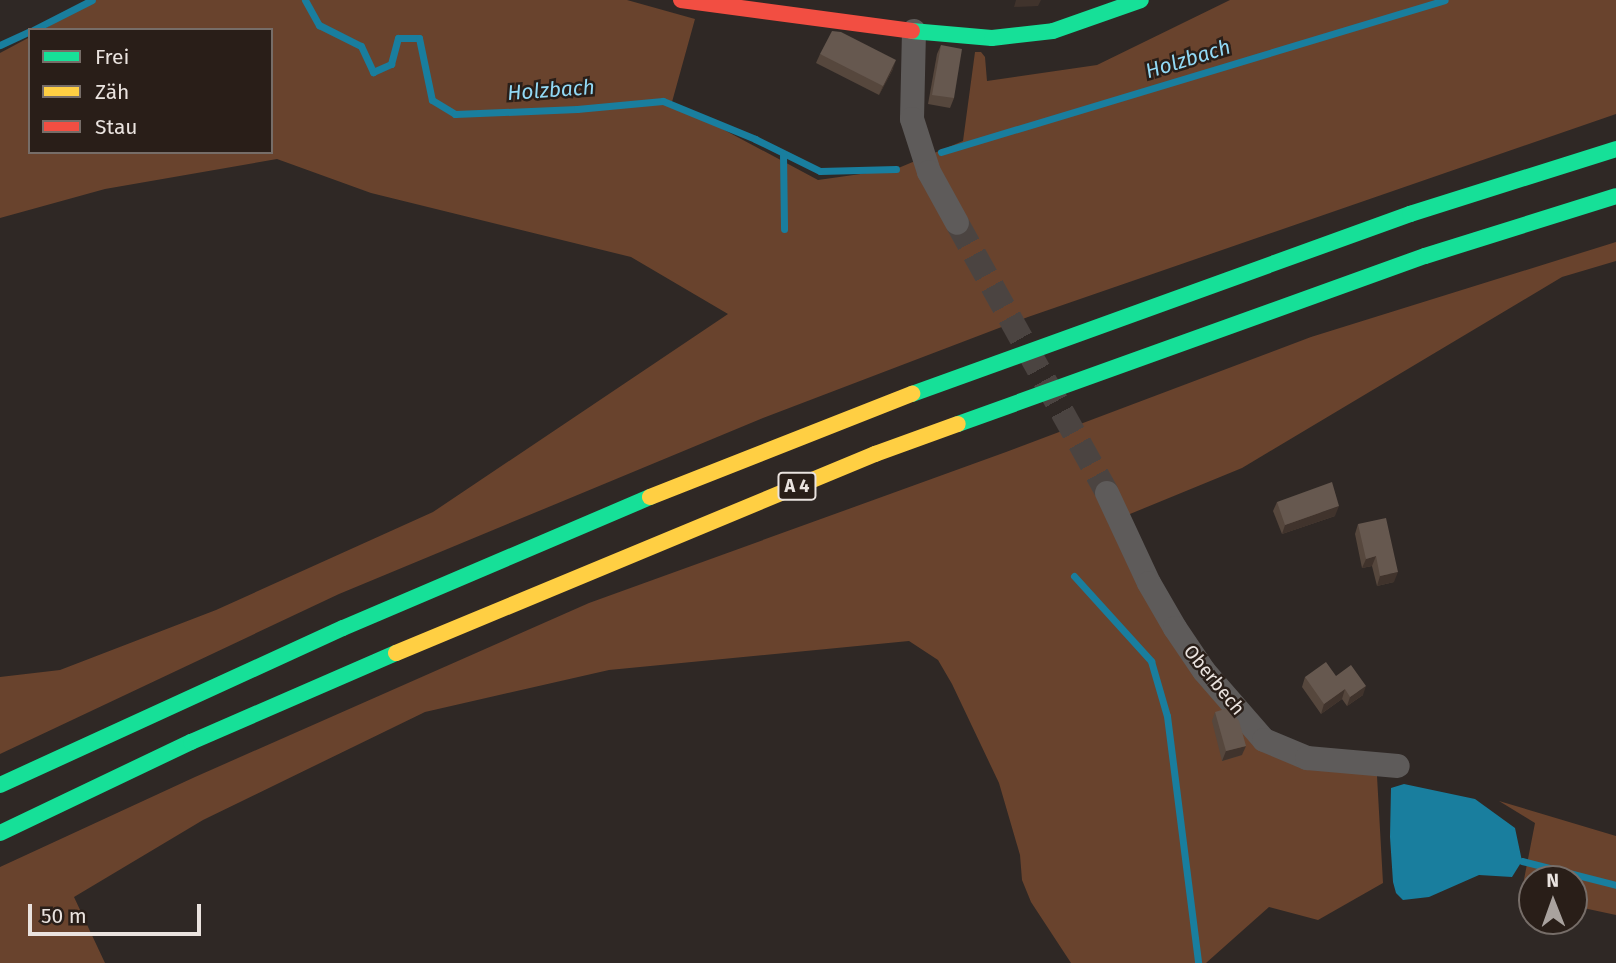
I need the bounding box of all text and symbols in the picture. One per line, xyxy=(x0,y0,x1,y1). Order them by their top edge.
legend xyxy=(28,28,273,154)
water label: Holzbach xyxy=(1142,34,1234,84)
text: Frei xyxy=(95,44,129,70)
water label: Holzbach xyxy=(506,74,596,106)
text: Zäh xyxy=(95,79,129,105)
text: Stau xyxy=(95,114,138,140)
road number: A 4 xyxy=(776,472,818,500)
street label: Oberbech xyxy=(1179,640,1249,720)
north arrow xyxy=(1518,865,1588,935)
text: N xyxy=(1546,869,1559,892)
scale bar xyxy=(32,890,205,934)
text: 50 m xyxy=(41,903,87,929)

